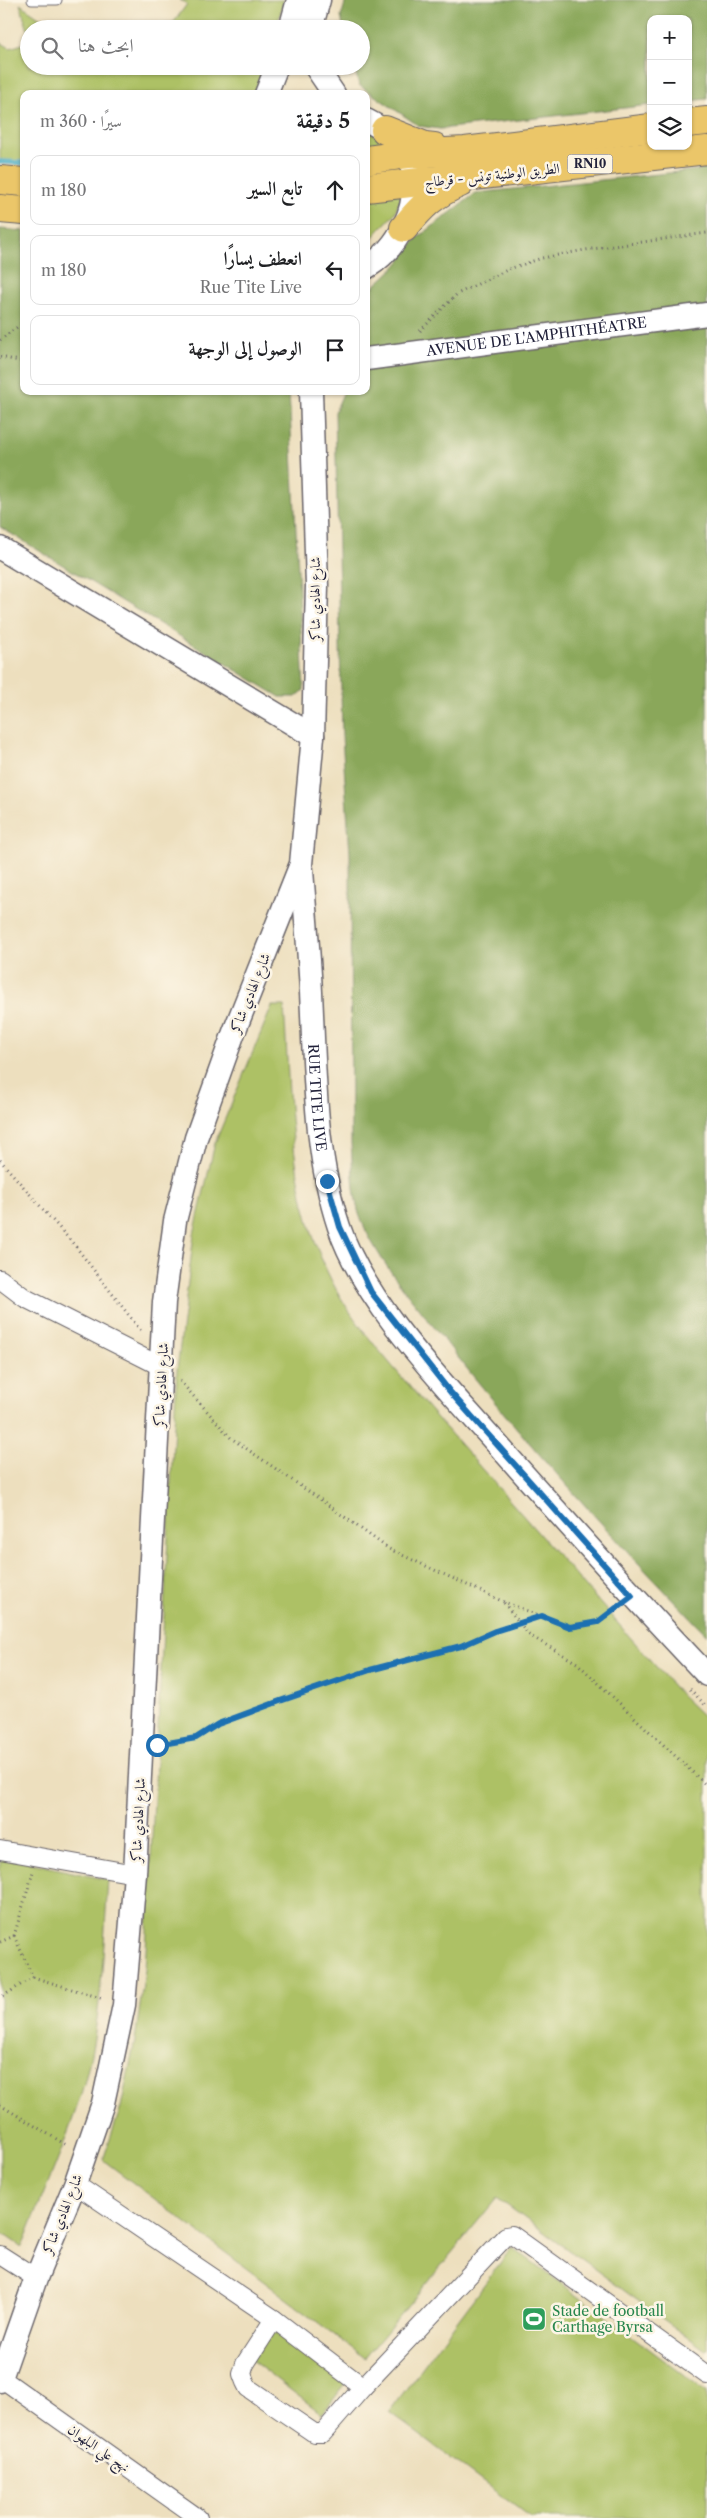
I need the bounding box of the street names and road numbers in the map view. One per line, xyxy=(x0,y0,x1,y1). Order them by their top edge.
road number: RN10 xyxy=(568,154,612,173)
street label: الطريق الوطنية تونس - قرطاج xyxy=(423,159,561,195)
street label: AVENUE DE L'AMPHITHÉATRE xyxy=(424,313,648,360)
street label: شارع الهادي شاكر xyxy=(306,557,327,643)
street label: شارع الهادي شاكر xyxy=(225,950,277,1039)
street label: RUE TITE LIVE xyxy=(304,1043,331,1152)
street label: شارع الهادي شاكر xyxy=(150,1342,175,1430)
street label: شارع الهادي شاكر xyxy=(127,1777,152,1865)
street label: شارع الهادي شاكر xyxy=(37,2171,89,2260)
street label: نهج علي البلهوان xyxy=(62,2420,133,2479)

